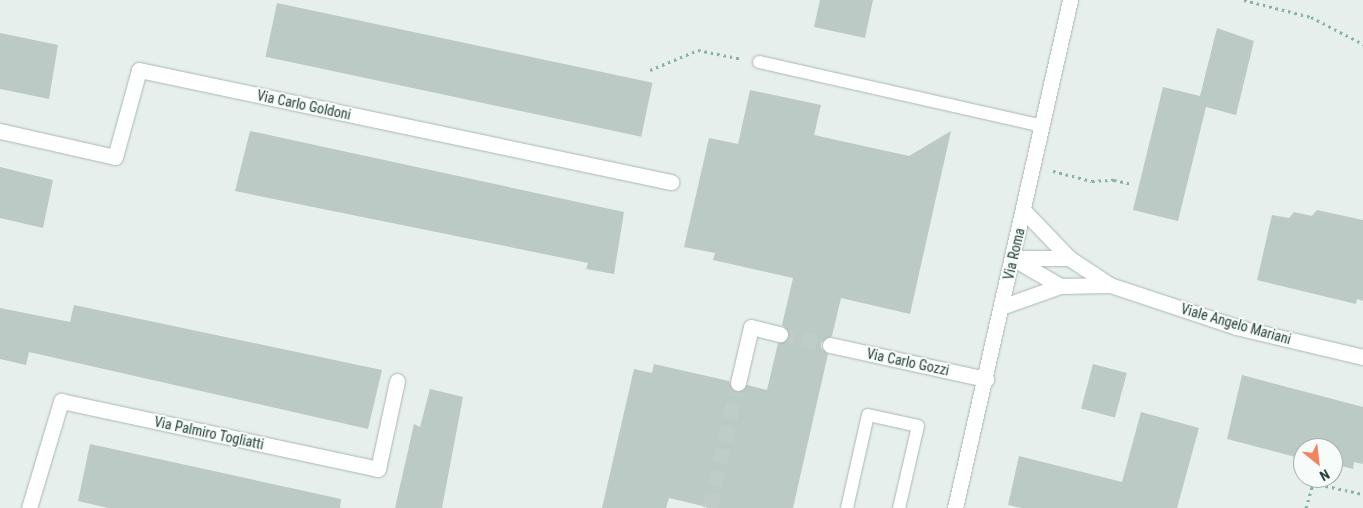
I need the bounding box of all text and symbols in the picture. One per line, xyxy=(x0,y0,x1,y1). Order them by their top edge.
street label: Via Carlo Goldoni xyxy=(255,87,353,123)
street label: Via Roma xyxy=(1000,226,1028,282)
street label: Viale Angelo Mariani xyxy=(1179,300,1293,348)
street label: Via Carlo Gozzi xyxy=(865,345,951,379)
street label: Via Palmiro Togliatti xyxy=(153,413,265,453)
north arrow xyxy=(1293,438,1343,488)
text: N xyxy=(1317,466,1332,484)

